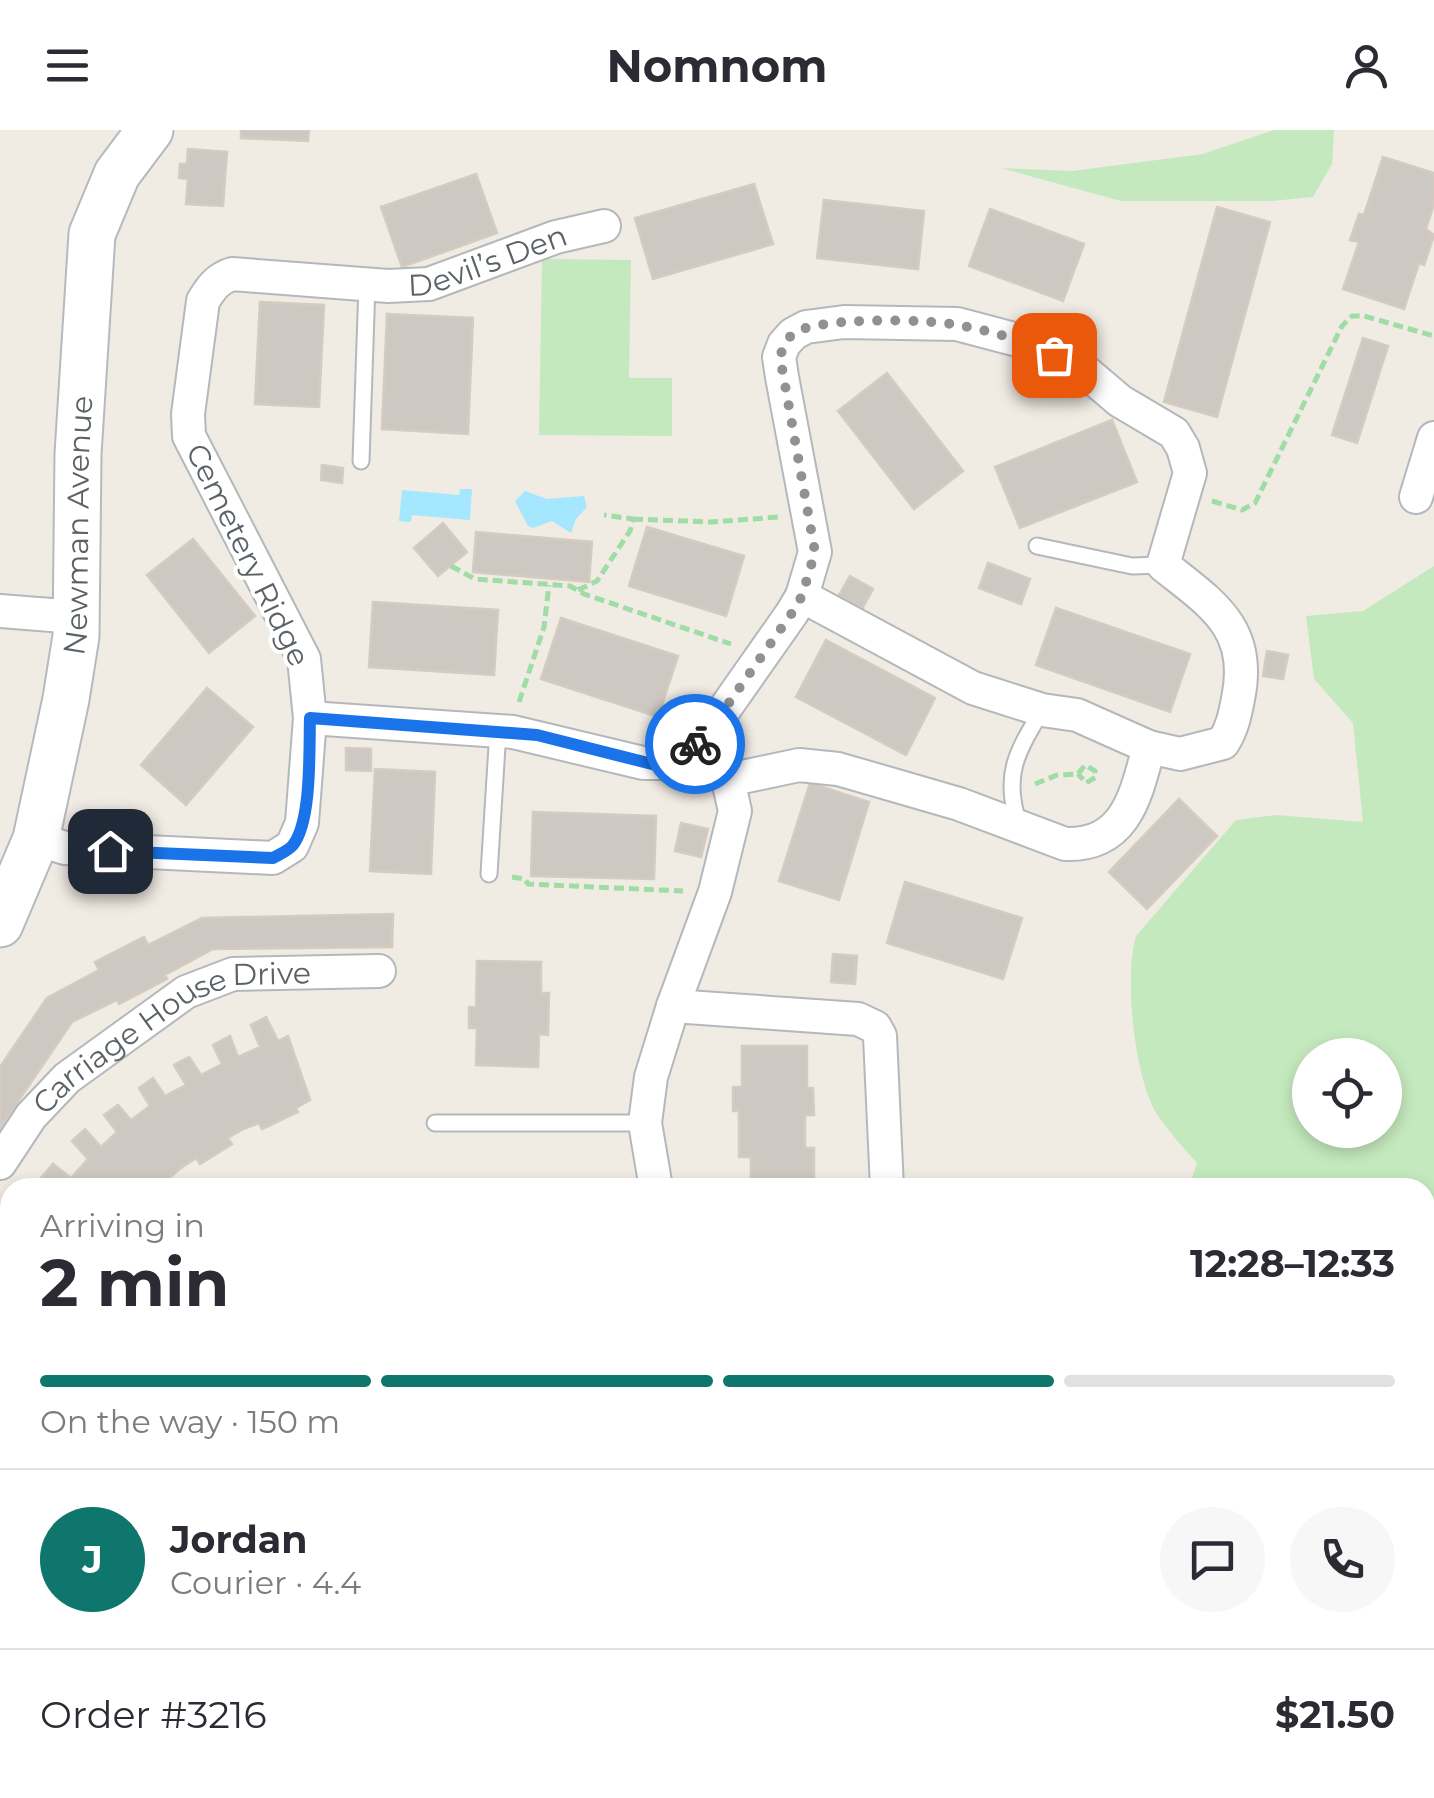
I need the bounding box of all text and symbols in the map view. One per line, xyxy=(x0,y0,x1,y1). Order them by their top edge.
icon: menu xyxy=(40,38,95,93)
text: Nomnom xyxy=(607,38,828,93)
icon: person xyxy=(1339,38,1394,93)
street label: Devil’s Den xyxy=(407,216,572,304)
pin xyxy=(1012,313,1097,398)
icon: bag xyxy=(1027,328,1082,383)
street label: Newman Avenue xyxy=(55,394,100,658)
street label: Cemetery Ridge xyxy=(178,438,318,672)
courier xyxy=(645,694,745,794)
icon: bike xyxy=(668,717,723,772)
pin xyxy=(68,809,153,894)
icon: home xyxy=(83,824,138,879)
street label: Carriage House Drive xyxy=(24,954,311,1121)
map controls xyxy=(1292,1038,1402,1148)
button: locate xyxy=(1292,1038,1402,1148)
text: Arriving in xyxy=(40,1206,205,1245)
text: 12:28–12:33 xyxy=(1190,1240,1395,1287)
text: 2 min xyxy=(40,1243,229,1322)
text: On the way · 150 m xyxy=(40,1402,340,1441)
button: chat xyxy=(1160,1507,1265,1612)
button: phone xyxy=(1290,1507,1395,1612)
text: Jordan xyxy=(170,1516,308,1563)
text: J xyxy=(82,1536,103,1583)
text: Courier · 4.4 xyxy=(170,1563,361,1602)
text: Order #3216 xyxy=(40,1691,267,1738)
text: $21.50 xyxy=(1275,1691,1395,1738)

